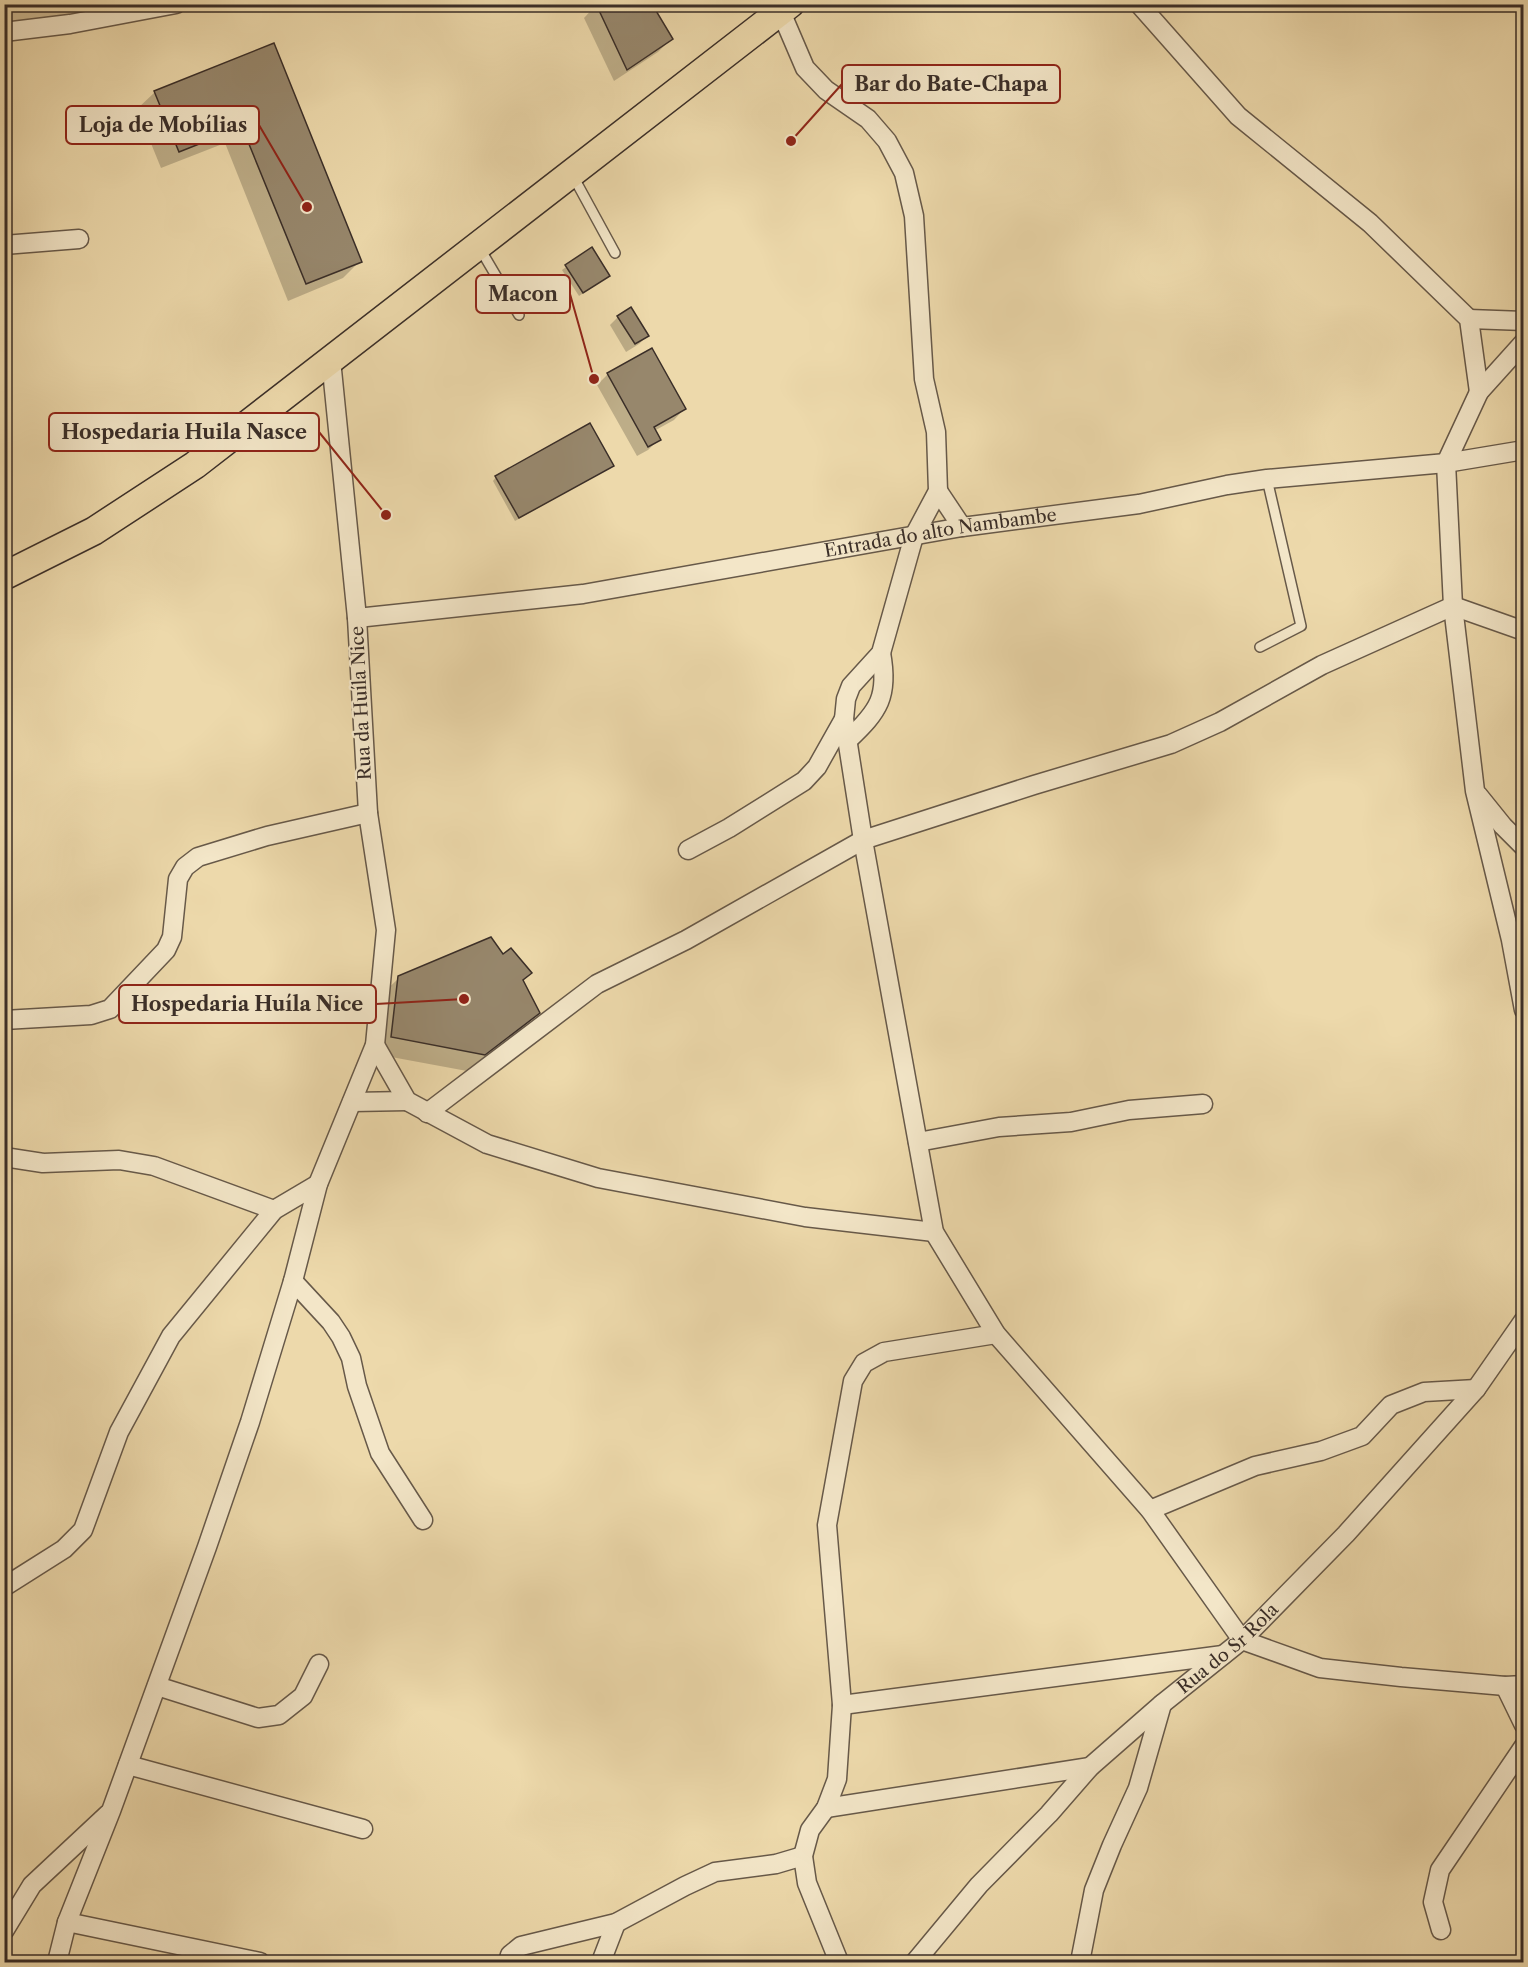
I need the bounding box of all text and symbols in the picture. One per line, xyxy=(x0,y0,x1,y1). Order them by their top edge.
callout: Bar do Bate-Chapa xyxy=(842,65,1060,103)
text: Bar do Bate-Chapa xyxy=(854,72,1048,96)
callout: Loja de Mobílias xyxy=(66,106,259,144)
text: Loja de Mobílias xyxy=(79,113,247,137)
callout: Macon xyxy=(476,275,570,313)
text: Macon xyxy=(488,282,558,306)
callout: Hospedaria Huila Nasce xyxy=(49,413,319,451)
text: Hospedaria Huila Nasce xyxy=(61,420,307,444)
street label: Entrada do alto Nambambe xyxy=(823,504,1058,562)
street label: Rua da Huíla Nice xyxy=(346,625,376,781)
callout: Hospedaria Huíla Nice xyxy=(119,985,376,1023)
text: Hospedaria Huíla Nice xyxy=(131,992,363,1016)
street label: Rua do Sr Rola xyxy=(1173,1598,1283,1698)

